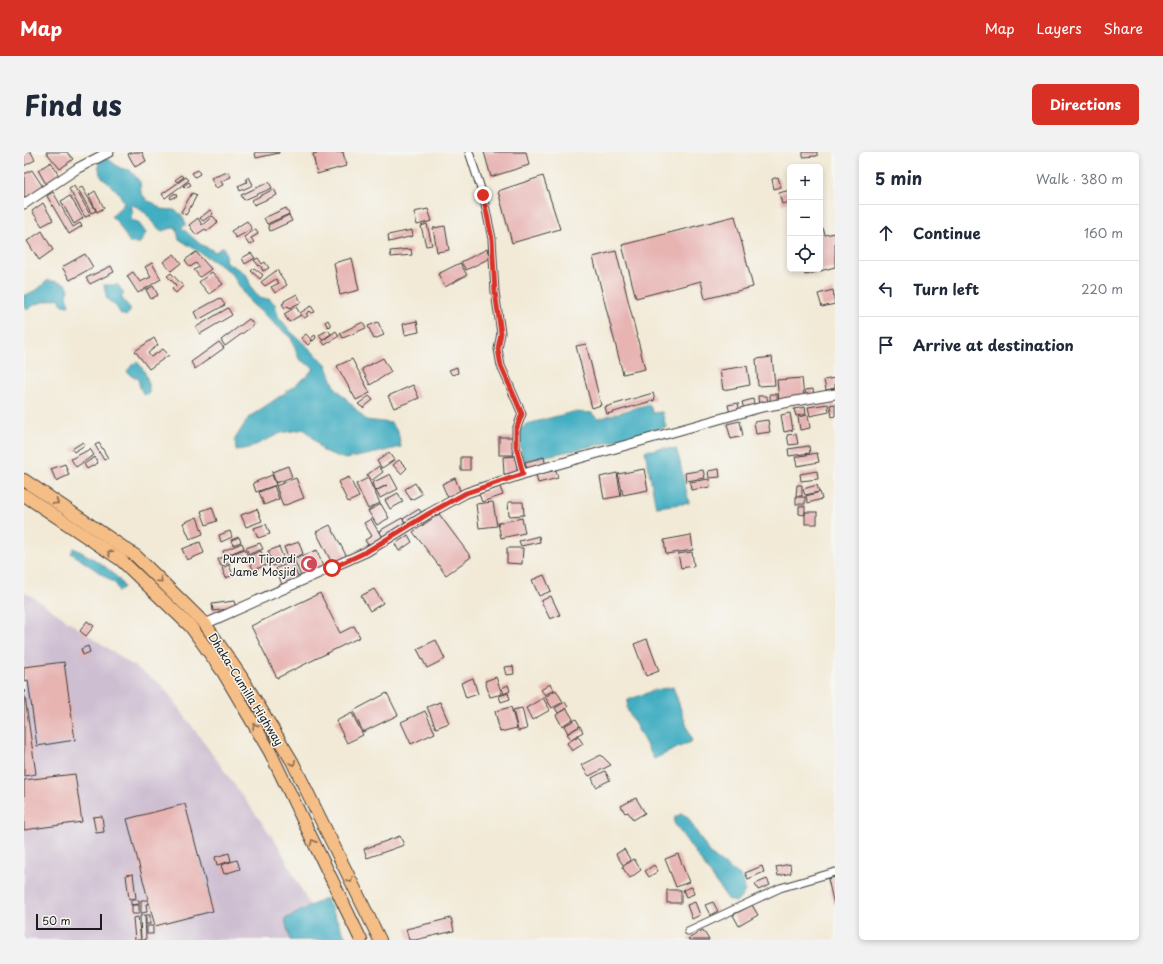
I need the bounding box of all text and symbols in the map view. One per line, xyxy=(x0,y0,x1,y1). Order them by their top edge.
text: Map xyxy=(20,14,62,42)
text: Map xyxy=(985,18,1015,39)
text: Layers xyxy=(1037,18,1082,39)
text: Share xyxy=(1104,18,1143,39)
text: Find us xyxy=(24,83,122,126)
button: Directions xyxy=(1032,84,1139,125)
map controls xyxy=(787,164,823,272)
button: + xyxy=(787,164,823,200)
text: 5 min xyxy=(875,165,922,191)
text: Walk · 380 m xyxy=(1036,169,1123,188)
route end xyxy=(474,186,492,204)
button: − xyxy=(787,200,823,236)
text: Continue xyxy=(913,221,981,244)
icon: ahead xyxy=(875,222,897,244)
text: 160 m xyxy=(1084,223,1123,242)
button: locate xyxy=(787,236,823,272)
text: Turn left xyxy=(913,277,979,300)
icon: left xyxy=(875,278,897,300)
text: 220 m xyxy=(1081,279,1123,298)
text: Arrive at destination xyxy=(913,333,1074,356)
icon: arrive xyxy=(875,334,897,356)
one-way arrow xyxy=(52,497,59,505)
one-way arrow xyxy=(107,550,114,557)
place label: Puran Tipordi Jame Mosjid xyxy=(223,550,296,580)
mosque icon: Puran Tipordi Jame Mosjid xyxy=(299,554,319,574)
route start xyxy=(323,559,341,577)
one-way arrow xyxy=(155,575,163,582)
street label: Dhaka–Cumilla Highway xyxy=(204,629,288,749)
one-way arrow xyxy=(252,723,259,730)
one-way arrow xyxy=(288,759,296,767)
one-way arrow xyxy=(311,839,318,846)
one-way arrow xyxy=(345,876,353,883)
scale bar xyxy=(36,912,102,931)
text: 50 m xyxy=(42,912,71,929)

